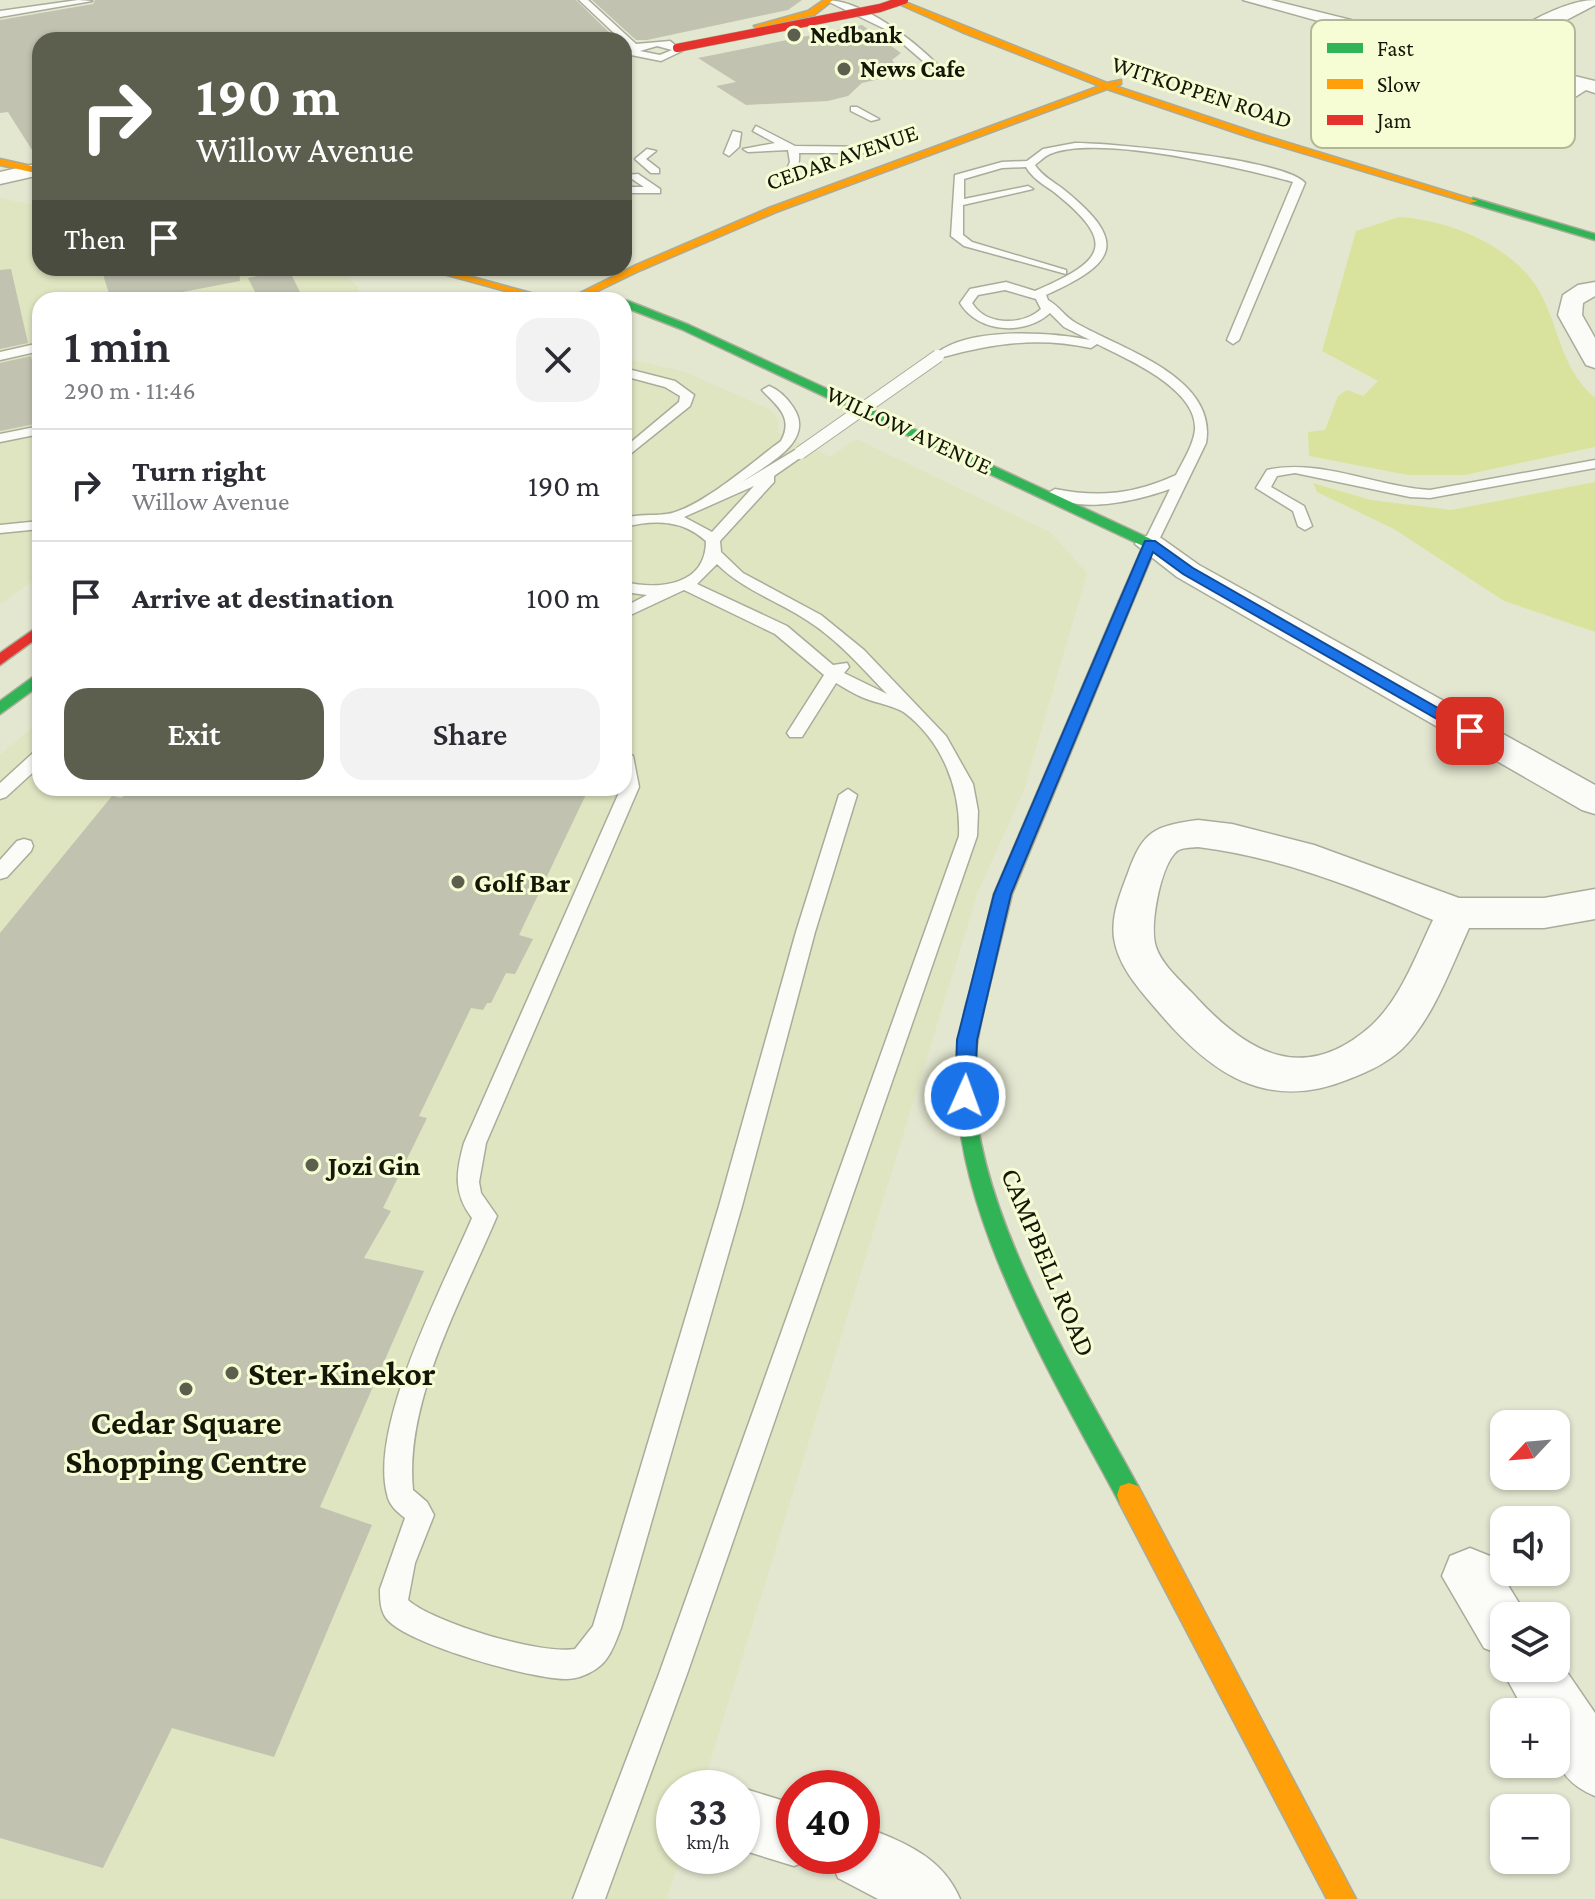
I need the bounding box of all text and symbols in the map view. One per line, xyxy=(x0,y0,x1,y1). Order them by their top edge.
legend xyxy=(1311,20,1575,148)
place label: Nedbank xyxy=(810,21,903,48)
marker: Nedbank xyxy=(785,26,803,44)
text: Fast xyxy=(1377,36,1414,61)
street label: WITKOPPEN ROAD xyxy=(1109,50,1296,133)
place label: News Cafe xyxy=(860,55,965,82)
marker: News Cafe xyxy=(835,60,853,78)
icon: right xyxy=(64,64,168,168)
text: 190 m xyxy=(196,65,340,127)
text: Slow xyxy=(1377,72,1421,97)
text: Jam xyxy=(1375,108,1412,133)
street label: CEDAR AVENUE xyxy=(762,118,921,195)
text: Willow Avenue xyxy=(196,130,414,170)
icon: arrive xyxy=(142,216,186,260)
text: Then xyxy=(64,222,126,255)
button: close xyxy=(516,318,600,402)
text: 1 min xyxy=(64,319,171,372)
text: 290 m · 11:46 xyxy=(64,376,196,405)
street label: WILLOW AVENUE xyxy=(822,379,996,480)
text: Turn right xyxy=(132,454,266,487)
icon: right xyxy=(64,463,108,507)
text: 190 m xyxy=(528,469,600,502)
text: Willow Avenue xyxy=(132,487,289,516)
icon: arrive xyxy=(64,575,108,619)
text: Arrive at destination xyxy=(132,581,394,614)
text: 100 m xyxy=(526,581,600,614)
button: Exit xyxy=(64,688,324,780)
button: Share xyxy=(340,688,600,780)
pin xyxy=(1436,697,1504,765)
icon: arrive xyxy=(1448,709,1492,753)
place label: Golf Bar xyxy=(474,867,570,898)
marker: Golf Bar xyxy=(449,873,467,891)
position arrow xyxy=(923,1054,1007,1138)
place label: Jozi Gin xyxy=(325,1150,420,1181)
marker: Jozi Gin xyxy=(303,1156,321,1174)
street label: CAMPBELL ROAD xyxy=(995,1163,1102,1361)
place label: Ster-Kinekor xyxy=(248,1355,436,1392)
marker: Ster-Kinekor xyxy=(223,1364,241,1382)
marker: Cedar Square Shopping Centre xyxy=(177,1380,195,1398)
place label: Cedar Square Shopping Centre xyxy=(65,1404,307,1480)
north arrow xyxy=(1490,1410,1570,1490)
map controls xyxy=(1490,1410,1570,1874)
button: sound xyxy=(1490,1506,1570,1586)
button: layers xyxy=(1490,1602,1570,1682)
button: + xyxy=(1490,1698,1570,1778)
speed limit sign: 40 xyxy=(776,1770,880,1874)
text: 33 xyxy=(689,1789,727,1834)
button: − xyxy=(1490,1794,1570,1874)
text: km/h xyxy=(686,1831,730,1853)

